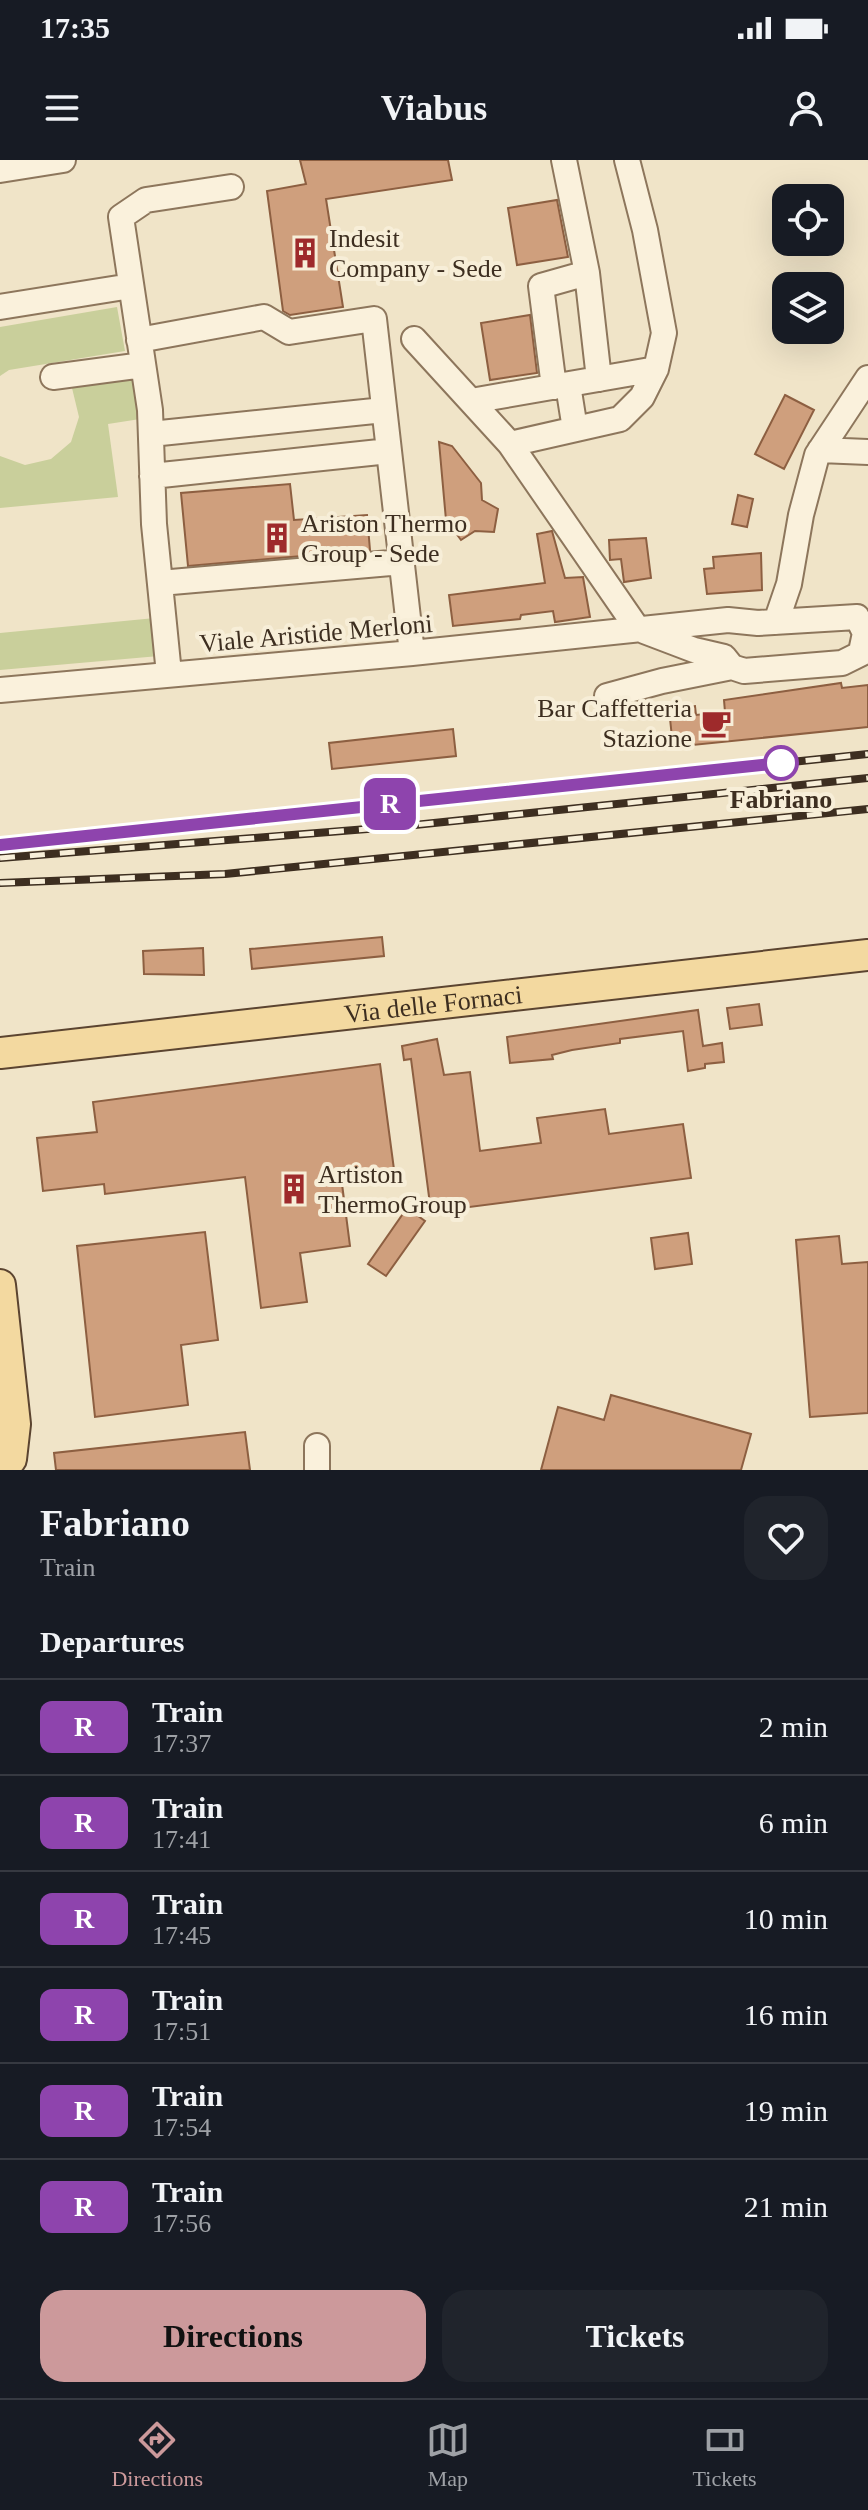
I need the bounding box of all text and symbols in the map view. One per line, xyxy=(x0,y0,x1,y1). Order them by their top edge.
text: 17:35 xyxy=(40,11,110,44)
icon: menu xyxy=(40,86,84,130)
icon: person xyxy=(784,86,828,130)
text: Viabus xyxy=(381,88,487,128)
map controls xyxy=(772,184,844,344)
button: locate xyxy=(772,184,844,256)
place label: Indesit Company - Sede xyxy=(329,224,502,283)
building icon: Indesit Company - Sede xyxy=(288,236,322,270)
button: layers xyxy=(772,272,844,344)
place label: Ariston Thermo Group - Sede xyxy=(301,509,467,568)
building icon: Ariston Thermo Group - Sede xyxy=(260,521,294,555)
street label: Viale Aristide Merloni xyxy=(198,609,434,658)
place label: Bar Caffetteria Stazione xyxy=(537,694,692,753)
cafe icon: Bar Caffetteria Stazione xyxy=(699,706,733,740)
marker: Fabriano xyxy=(764,746,798,780)
line badge: R xyxy=(364,778,416,830)
place label: Fabriano xyxy=(730,785,832,814)
text: R xyxy=(380,788,400,819)
street label: Via delle Fornaci xyxy=(343,980,524,1029)
place label: Artiston ThermoGroup xyxy=(318,1160,467,1219)
building icon: Artiston ThermoGroup xyxy=(277,1172,311,1206)
button: heart xyxy=(744,1496,828,1580)
text: Fabriano xyxy=(40,1502,190,1544)
text: Train xyxy=(40,1553,95,1582)
text: Departures xyxy=(40,1625,184,1658)
text: Train xyxy=(152,1695,223,1728)
text: 2 min xyxy=(759,1710,828,1743)
text: R xyxy=(74,1711,94,1742)
text: 17:37 xyxy=(152,1729,211,1758)
text: Train xyxy=(152,1791,223,1824)
text: 6 min xyxy=(759,1806,828,1839)
text: R xyxy=(74,1807,94,1838)
text: 17:41 xyxy=(152,1825,211,1854)
text: Train xyxy=(152,1887,223,1920)
text: 10 min xyxy=(744,1902,828,1935)
text: R xyxy=(74,1903,94,1934)
text: 17:45 xyxy=(152,1921,211,1950)
text: Train xyxy=(152,1983,223,2016)
text: 16 min xyxy=(744,1998,828,2031)
text: R xyxy=(74,1999,94,2030)
text: 17:51 xyxy=(152,2017,211,2046)
text: Train xyxy=(152,2079,223,2112)
text: 19 min xyxy=(744,2094,828,2127)
text: R xyxy=(74,2095,94,2126)
text: 17:54 xyxy=(152,2113,211,2142)
text: Train xyxy=(152,2175,223,2208)
text: 21 min xyxy=(744,2190,828,2223)
text: R xyxy=(74,2191,94,2222)
text: 17:56 xyxy=(152,2209,211,2238)
button: Directions xyxy=(40,2290,426,2382)
button: Tickets xyxy=(442,2290,828,2382)
tab: Directions xyxy=(111,2418,203,2492)
tab: Map xyxy=(426,2418,470,2492)
tab: Tickets xyxy=(693,2418,757,2492)

